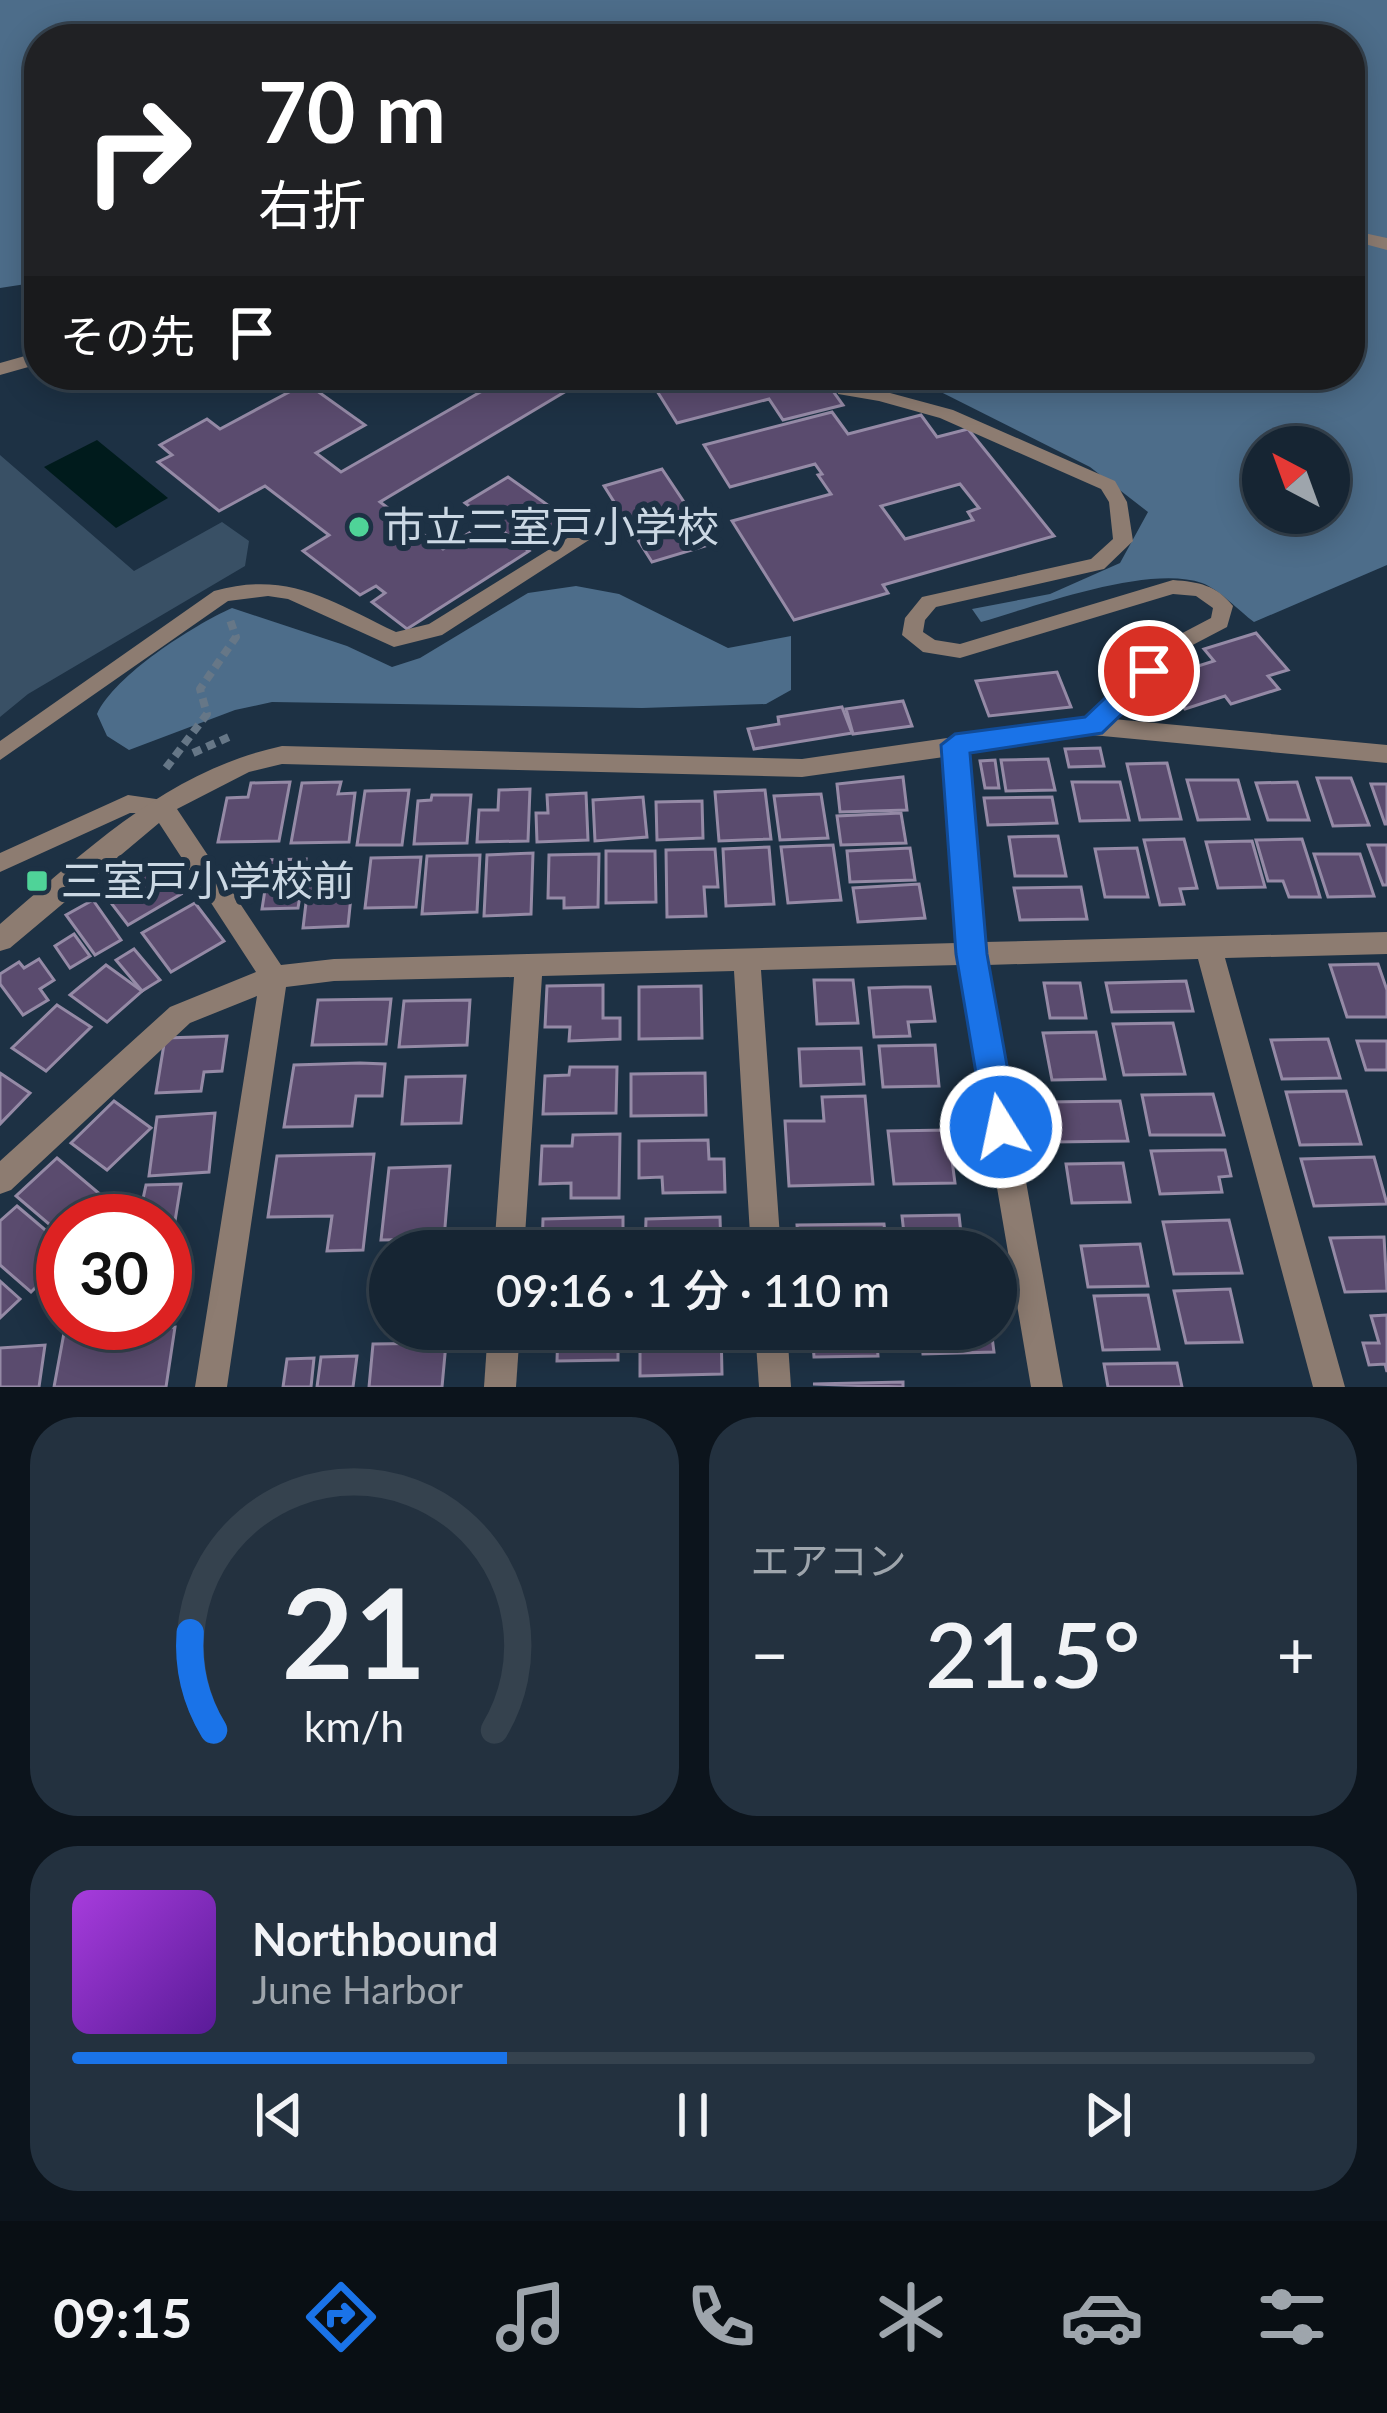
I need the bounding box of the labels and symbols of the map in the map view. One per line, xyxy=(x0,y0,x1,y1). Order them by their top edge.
north arrow xyxy=(1242,426,1350,534)
place label: 市立三室戸小学校 xyxy=(383,501,719,551)
marker: 市立三室戸小学校 xyxy=(346,514,372,540)
pin xyxy=(1098,620,1200,722)
place label: 三室戸小学校前 xyxy=(61,855,355,905)
marker: 三室戸小学校前 xyxy=(24,868,50,894)
position arrow xyxy=(938,1064,1064,1190)
speed limit sign: 30 xyxy=(36,1194,192,1350)

